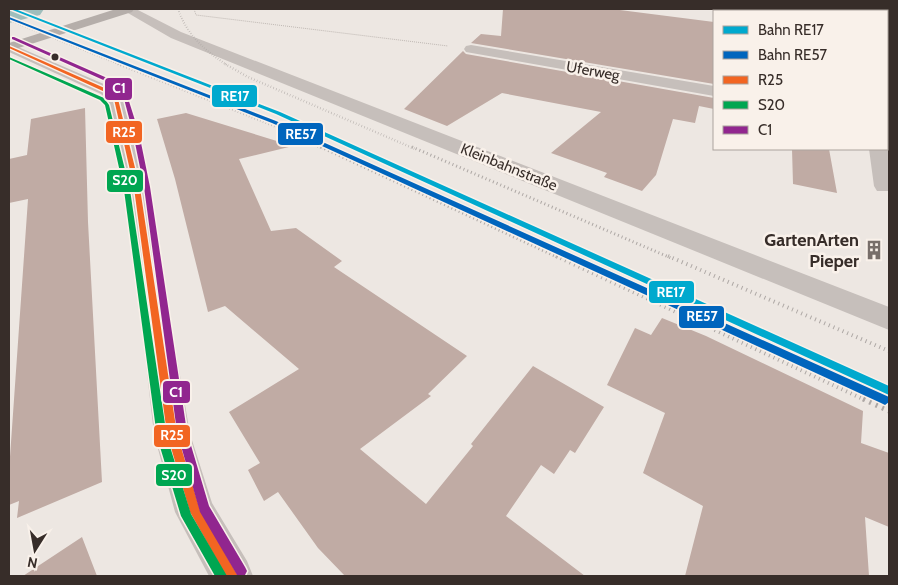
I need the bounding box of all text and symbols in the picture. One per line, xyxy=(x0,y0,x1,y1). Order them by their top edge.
legend xyxy=(713,10,888,150)
text: Bahn RE17 xyxy=(758,21,824,39)
text: Bahn RE57 xyxy=(758,46,828,64)
unlabelled marker xyxy=(50,52,60,62)
street label: Uferweg xyxy=(565,57,622,85)
text: R25 xyxy=(758,71,783,89)
line badge: C1 xyxy=(104,77,133,101)
text: C1 xyxy=(112,79,126,97)
line badge: RE17 xyxy=(211,84,258,108)
text: RE17 xyxy=(220,87,250,105)
text: S20 xyxy=(758,96,785,114)
line badge: R25 xyxy=(105,120,143,144)
text: C1 xyxy=(758,121,772,139)
line badge: RE57 xyxy=(277,122,324,146)
text: R25 xyxy=(112,123,136,141)
text: RE57 xyxy=(285,125,318,143)
street label: Kleinbahnstraße xyxy=(458,139,560,195)
line badge: S20 xyxy=(106,169,144,193)
text: S20 xyxy=(112,171,138,189)
place label: GartenArten Pieper xyxy=(764,229,859,272)
building icon: GartenArten Pieper xyxy=(863,239,885,261)
line badge: RE17 xyxy=(648,280,695,304)
text: RE17 xyxy=(656,283,686,301)
line badge: RE57 xyxy=(678,305,725,329)
text: RE57 xyxy=(686,307,719,325)
line badge: C1 xyxy=(162,380,191,404)
text: C1 xyxy=(169,383,183,401)
line badge: R25 xyxy=(153,424,191,448)
text: R25 xyxy=(160,426,184,444)
line badge: S20 xyxy=(155,463,193,487)
text: S20 xyxy=(161,466,187,484)
north arrow xyxy=(10,525,60,575)
text: N xyxy=(26,553,39,573)

